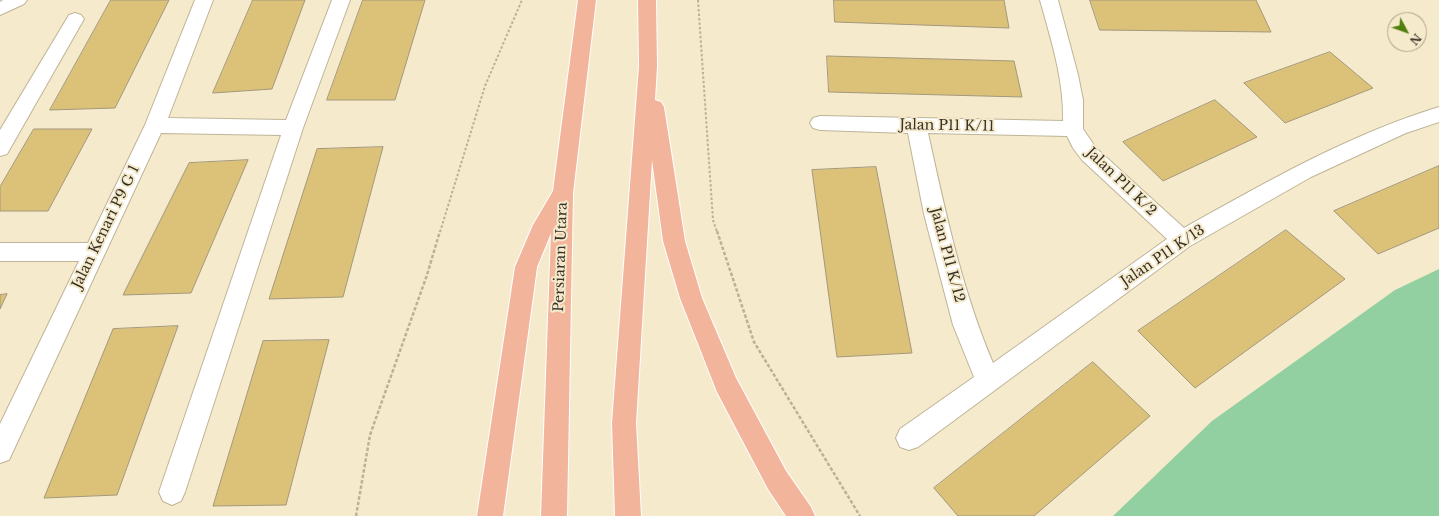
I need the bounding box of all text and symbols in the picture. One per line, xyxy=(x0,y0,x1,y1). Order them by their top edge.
north arrow xyxy=(1387,12,1427,52)
text: N xyxy=(1407,31,1424,48)
street label: Jalan P11 K/11 xyxy=(899,117,995,135)
street label: Jalan P11 K/2 xyxy=(1082,144,1160,220)
street label: Jalan Kenari P9 G 1 xyxy=(69,162,143,292)
street label: Persiaran Utara xyxy=(551,202,571,312)
street label: Jalan P11 K/12 xyxy=(926,206,968,304)
street label: Jalan P11 K/13 xyxy=(1118,222,1208,290)

